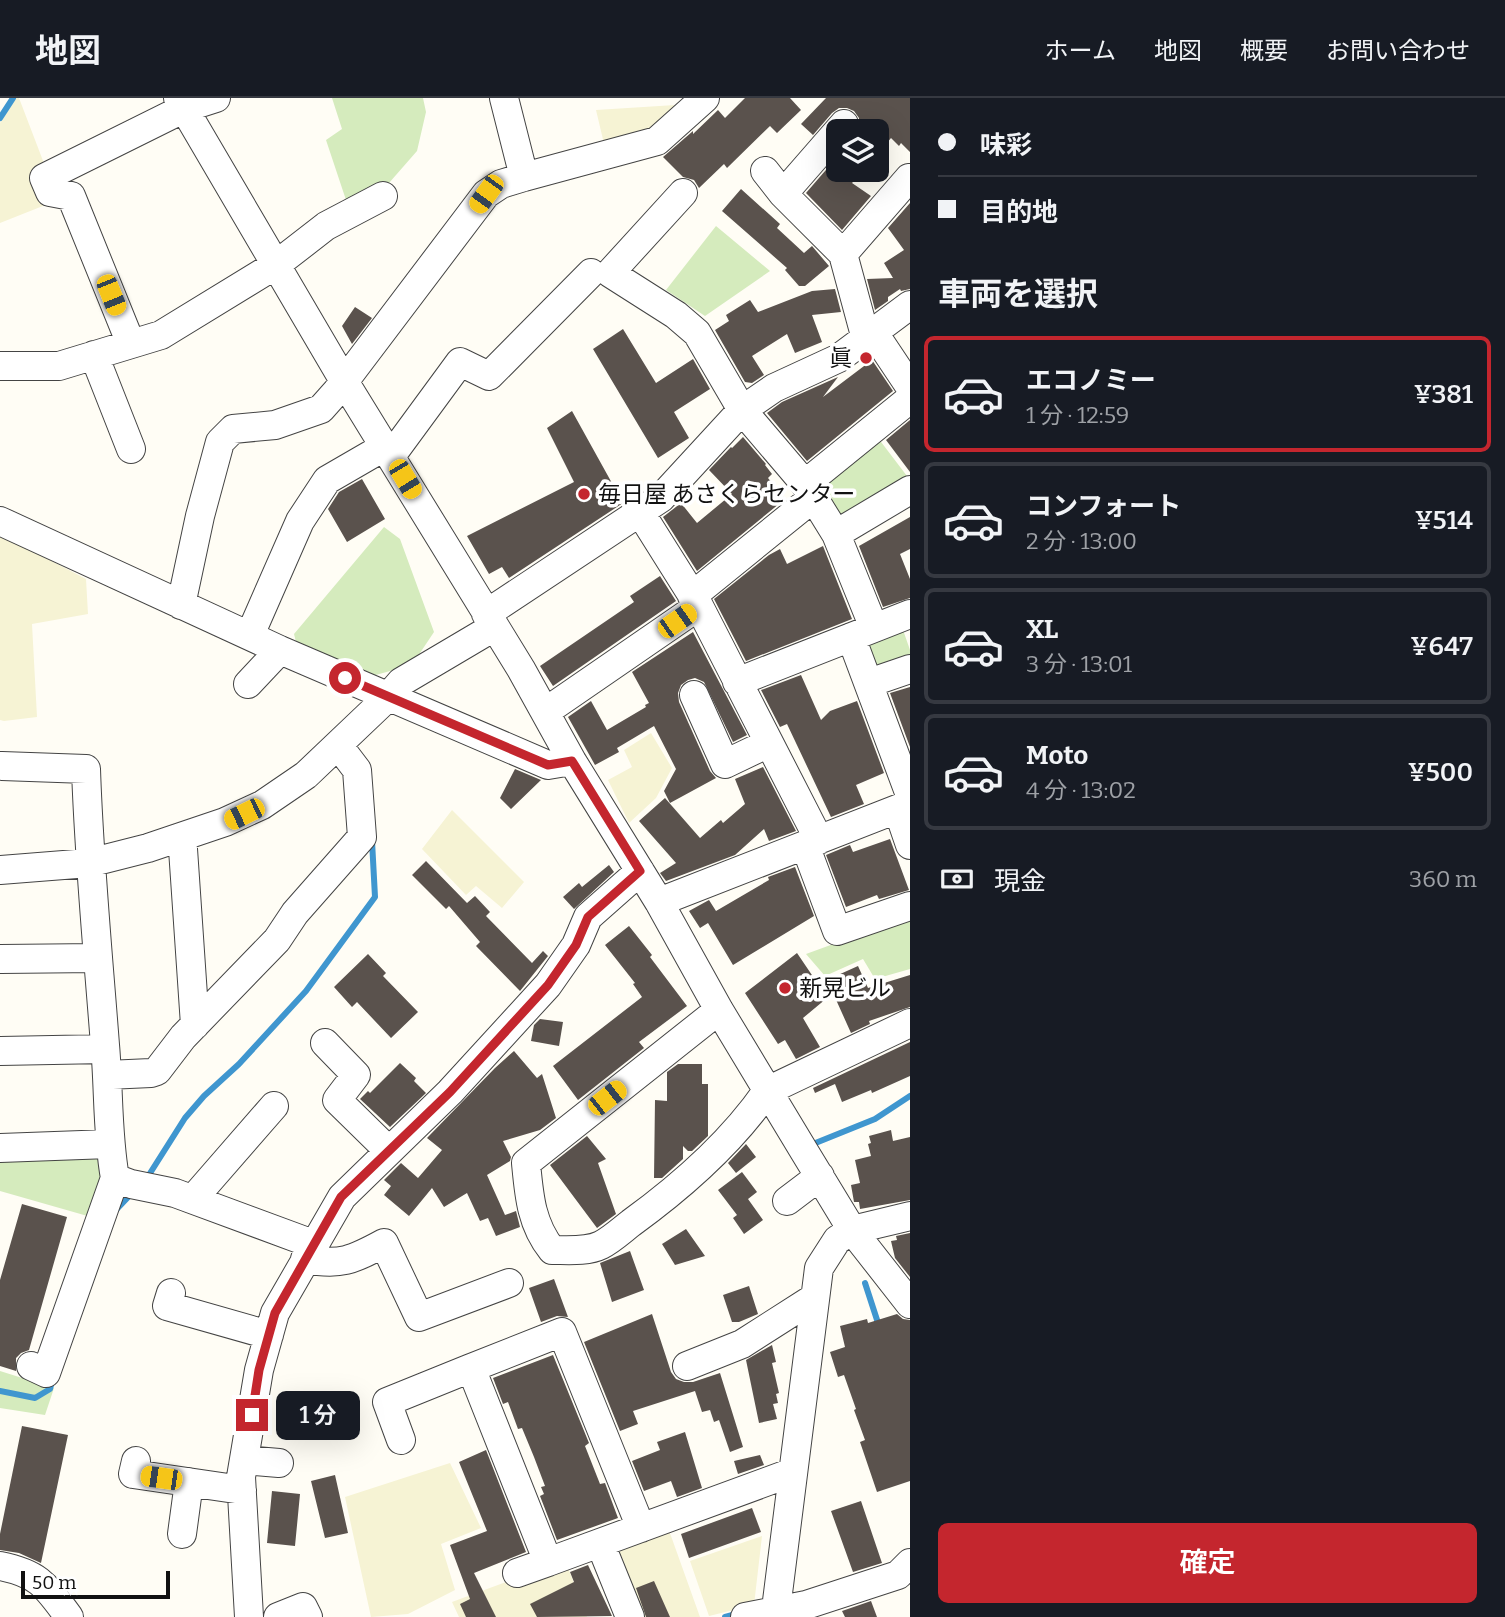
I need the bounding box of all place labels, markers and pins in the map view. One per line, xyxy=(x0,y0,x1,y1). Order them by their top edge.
place label: 眞 xyxy=(829,344,852,372)
marker: 眞 xyxy=(858,350,874,366)
place label: 毎日屋 あさくらセンター xyxy=(598,480,856,508)
marker: 毎日屋 あさくらセンター xyxy=(576,486,592,502)
place label: 新晃ビル xyxy=(799,974,891,1002)
marker: 新晃ビル xyxy=(777,980,793,996)

